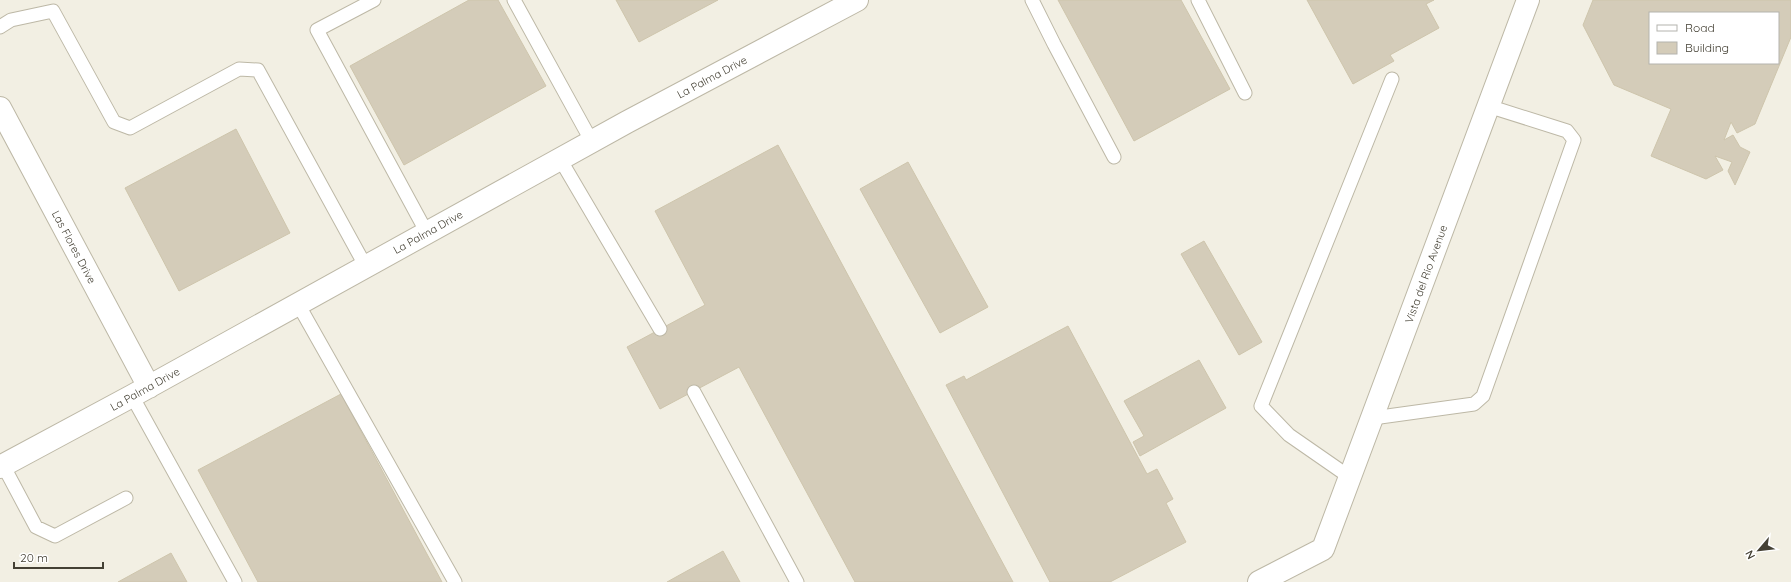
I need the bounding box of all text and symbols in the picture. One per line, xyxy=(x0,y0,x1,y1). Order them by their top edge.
legend xyxy=(1649,12,1779,64)
text: Road xyxy=(1685,20,1715,35)
text: Building xyxy=(1685,40,1729,55)
street label: La Palma Drive xyxy=(675,53,749,101)
street label: La Palma Drive xyxy=(391,207,465,257)
street label: Las Flores Drive xyxy=(49,208,99,286)
street label: Vista del Rio Avenue xyxy=(1402,223,1450,325)
street label: La Palma Drive xyxy=(108,364,182,414)
north arrow xyxy=(1739,530,1779,570)
scale bar xyxy=(14,544,103,570)
text: N xyxy=(1742,548,1758,562)
text: 20 m xyxy=(20,550,48,565)

